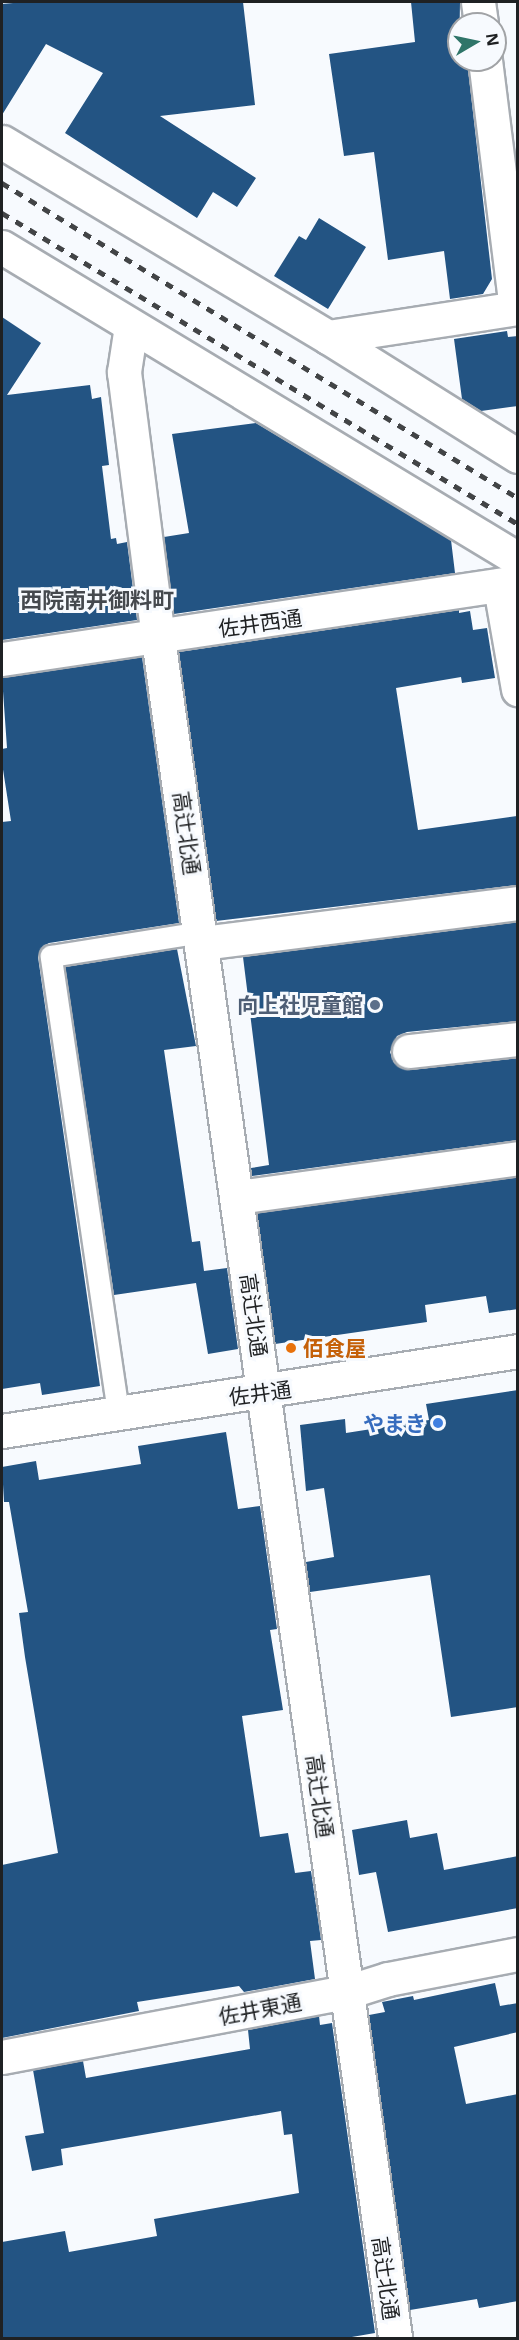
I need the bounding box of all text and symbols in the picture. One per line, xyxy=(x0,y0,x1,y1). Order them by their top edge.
north arrow xyxy=(447,12,507,72)
text: N xyxy=(481,31,505,48)
district label: 西院南井御料町 xyxy=(20,587,174,613)
street label: 佐井西通 xyxy=(217,605,303,641)
street label: 高辻北通 xyxy=(169,790,205,876)
place label: 向上社児童館 xyxy=(237,992,363,1018)
marker: 向上社児童館 xyxy=(368,998,382,1012)
street label: 高辻北通 xyxy=(236,1272,272,1358)
place label: 佰食屋 xyxy=(303,1335,366,1361)
marker: 佰食屋 xyxy=(284,1341,298,1355)
street label: 佐井通 xyxy=(227,1376,293,1410)
place label: やまき xyxy=(363,1410,426,1436)
marker: やまき xyxy=(431,1416,445,1430)
street label: 高辻北通 xyxy=(302,1753,338,1839)
street label: 佐井東通 xyxy=(216,1989,304,2029)
street label: 高辻北通 xyxy=(368,2235,404,2321)

